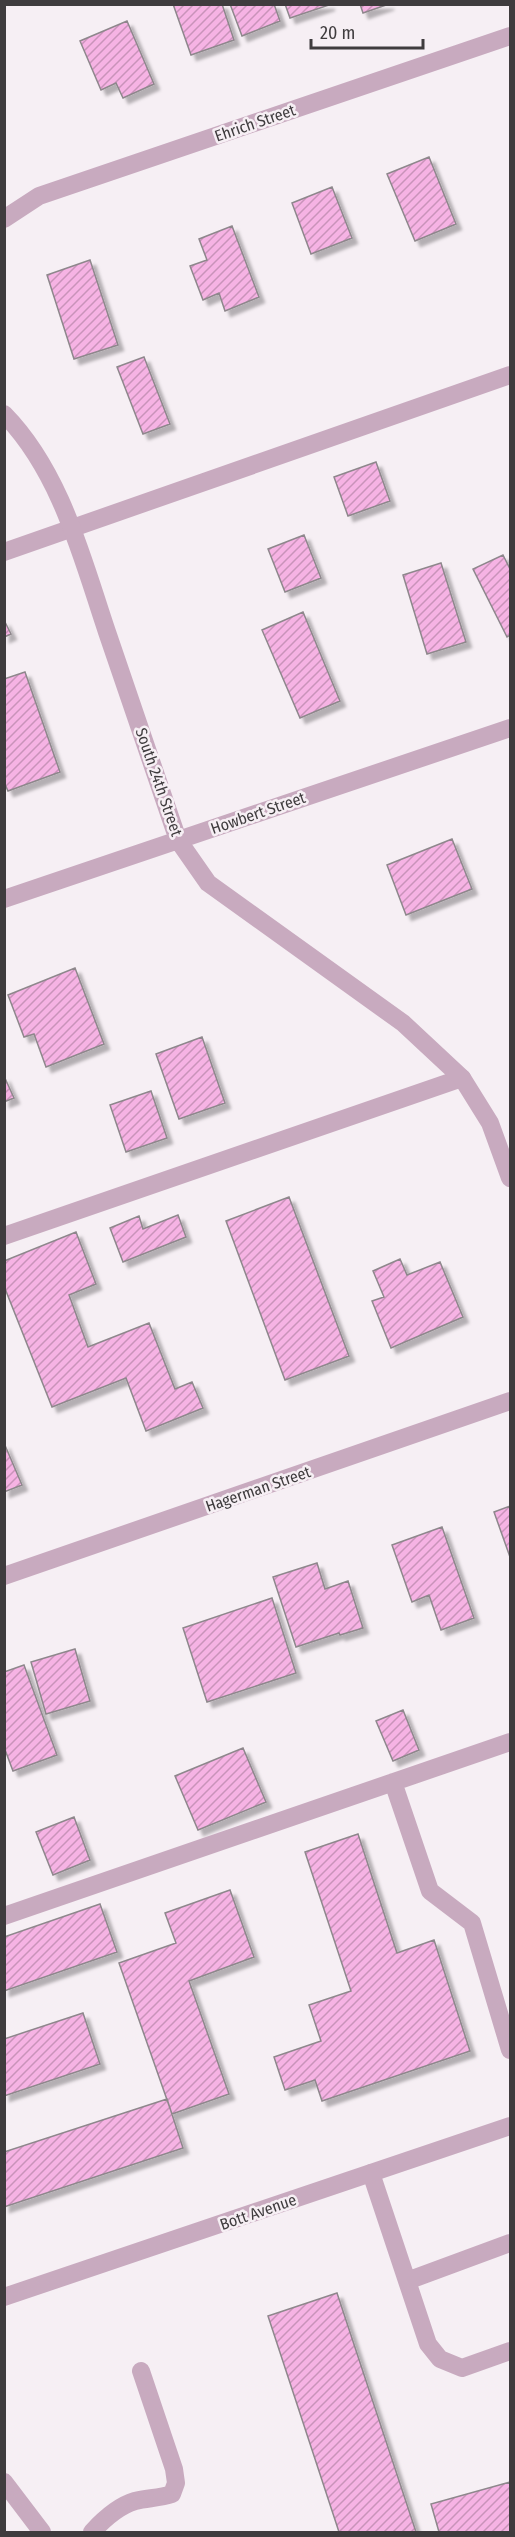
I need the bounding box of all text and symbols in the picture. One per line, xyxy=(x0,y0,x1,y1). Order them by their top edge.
scale bar xyxy=(311,12,424,50)
text: 20 m xyxy=(320,22,355,44)
street label: Ehrich Street xyxy=(212,100,299,146)
street label: South 24th Street xyxy=(132,725,187,839)
street label: Howbert Street xyxy=(208,788,309,838)
street label: Hagerman Street xyxy=(203,1462,314,1516)
street label: Bott Avenue xyxy=(217,2190,299,2234)

